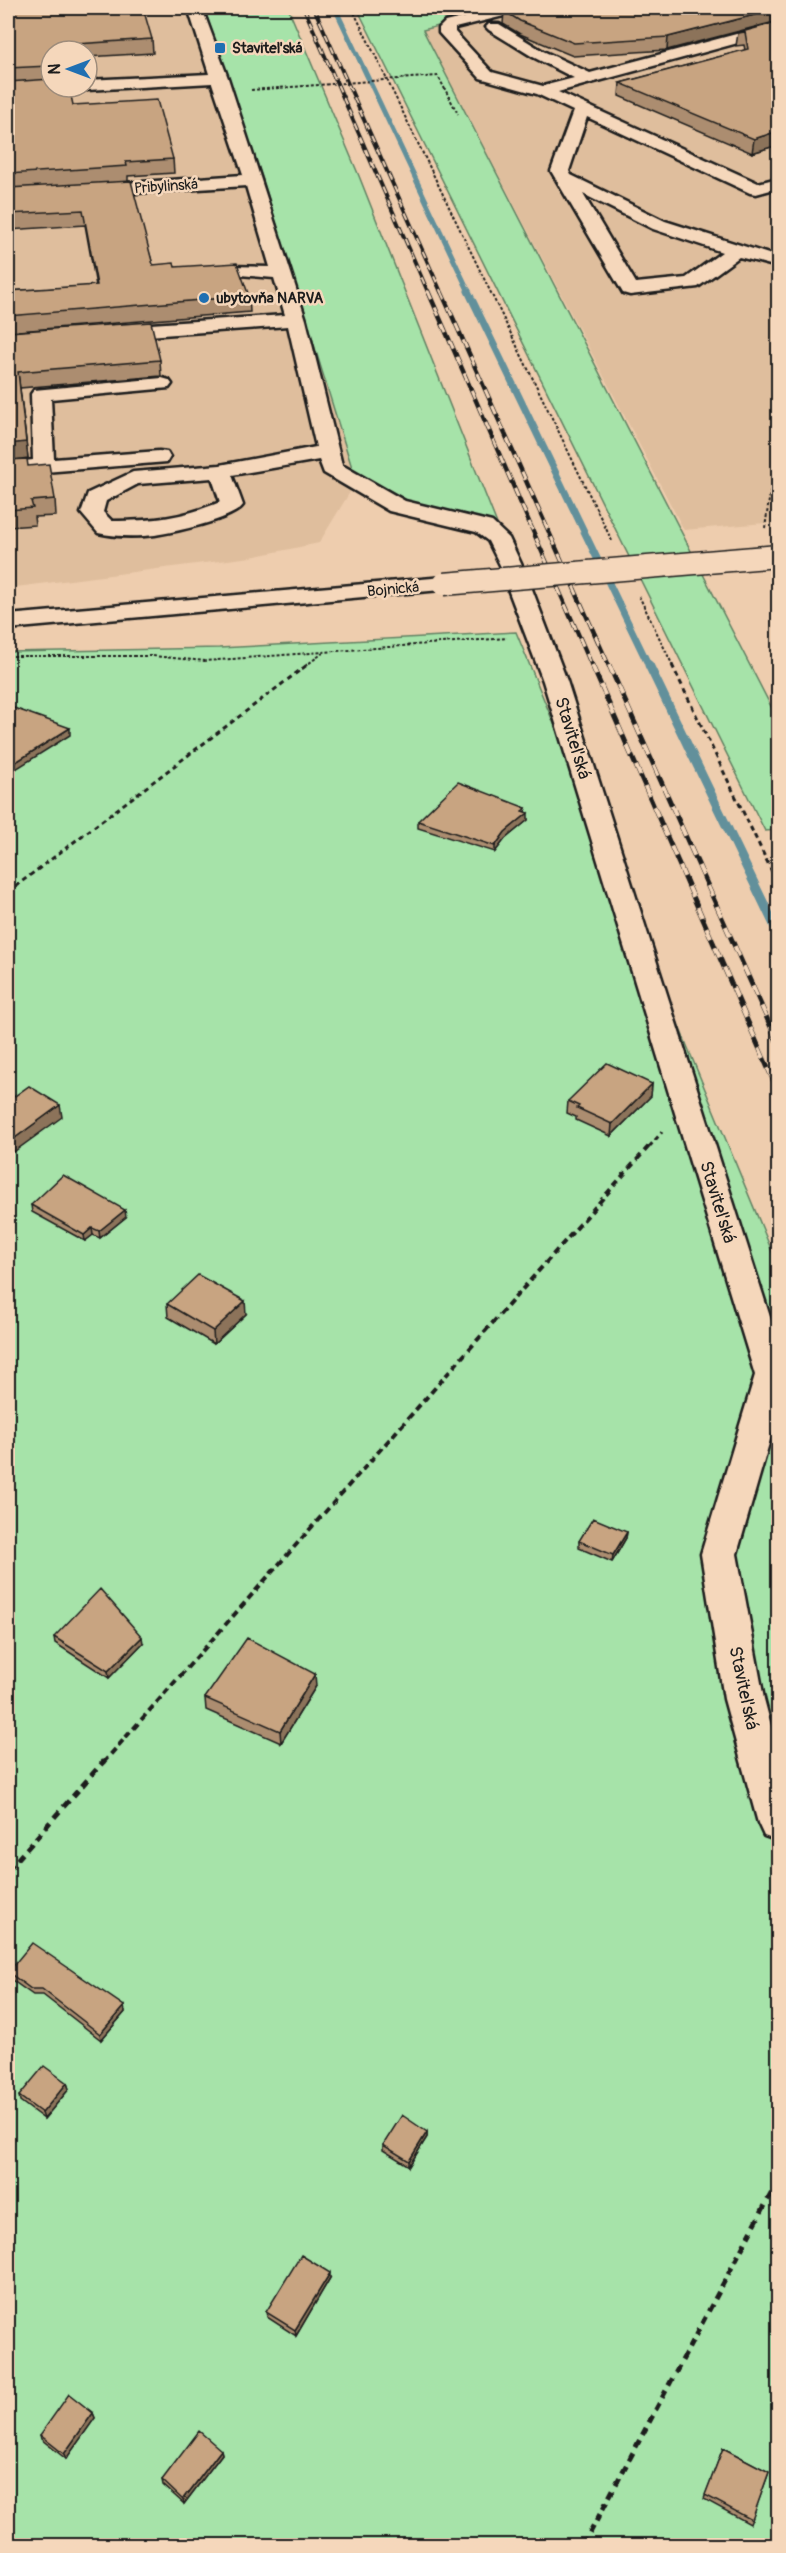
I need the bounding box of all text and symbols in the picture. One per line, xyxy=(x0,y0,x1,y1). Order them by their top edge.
north arrow xyxy=(39,39,99,99)
place label: Staviteľská xyxy=(232,39,303,58)
marker: Staviteľská xyxy=(213,41,227,55)
text: N xyxy=(45,63,65,74)
street label: Pribylinská xyxy=(133,175,199,198)
place label: ubytovňa NARVA xyxy=(216,289,323,308)
marker: ubytovňa NARVA xyxy=(197,291,211,305)
street label: Bojnická xyxy=(366,578,420,601)
street label: Staviteľská xyxy=(549,694,596,782)
street label: Staviteľská xyxy=(694,1158,741,1246)
street label: Staviteľská xyxy=(723,1644,764,1732)

